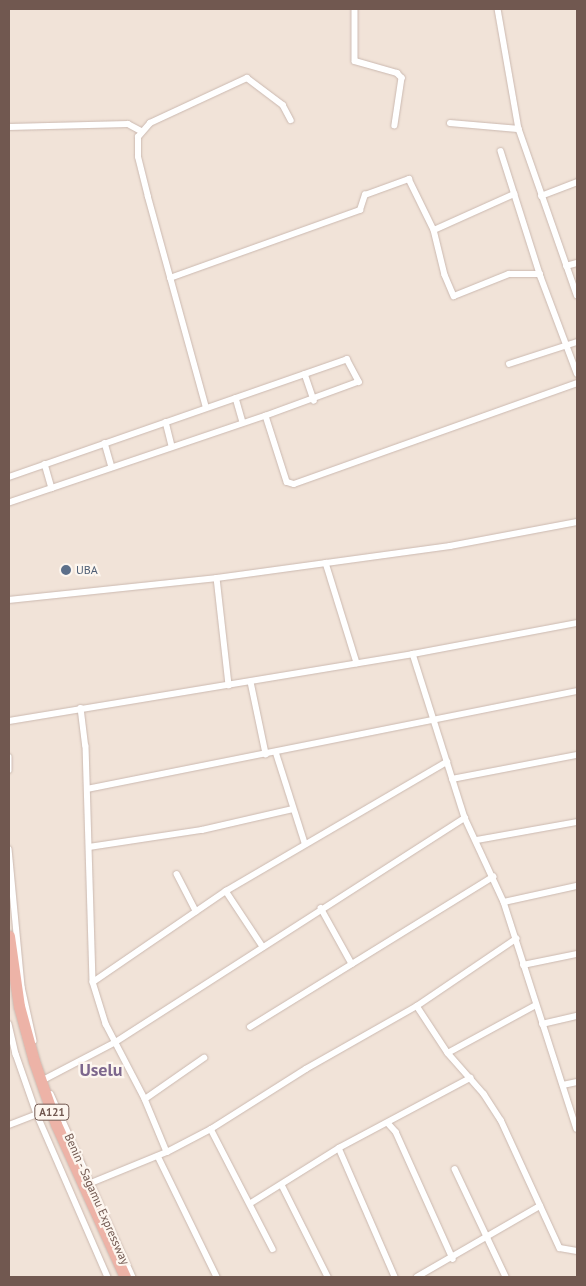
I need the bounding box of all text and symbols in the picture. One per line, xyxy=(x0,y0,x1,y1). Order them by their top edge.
place label: UBA xyxy=(76,563,98,577)
marker: UBA xyxy=(60,564,72,576)
district label: Uselu xyxy=(79,1059,123,1081)
road number: A121 xyxy=(33,1104,71,1120)
street label: Benin - Sagamu Expressway xyxy=(61,1130,133,1268)

